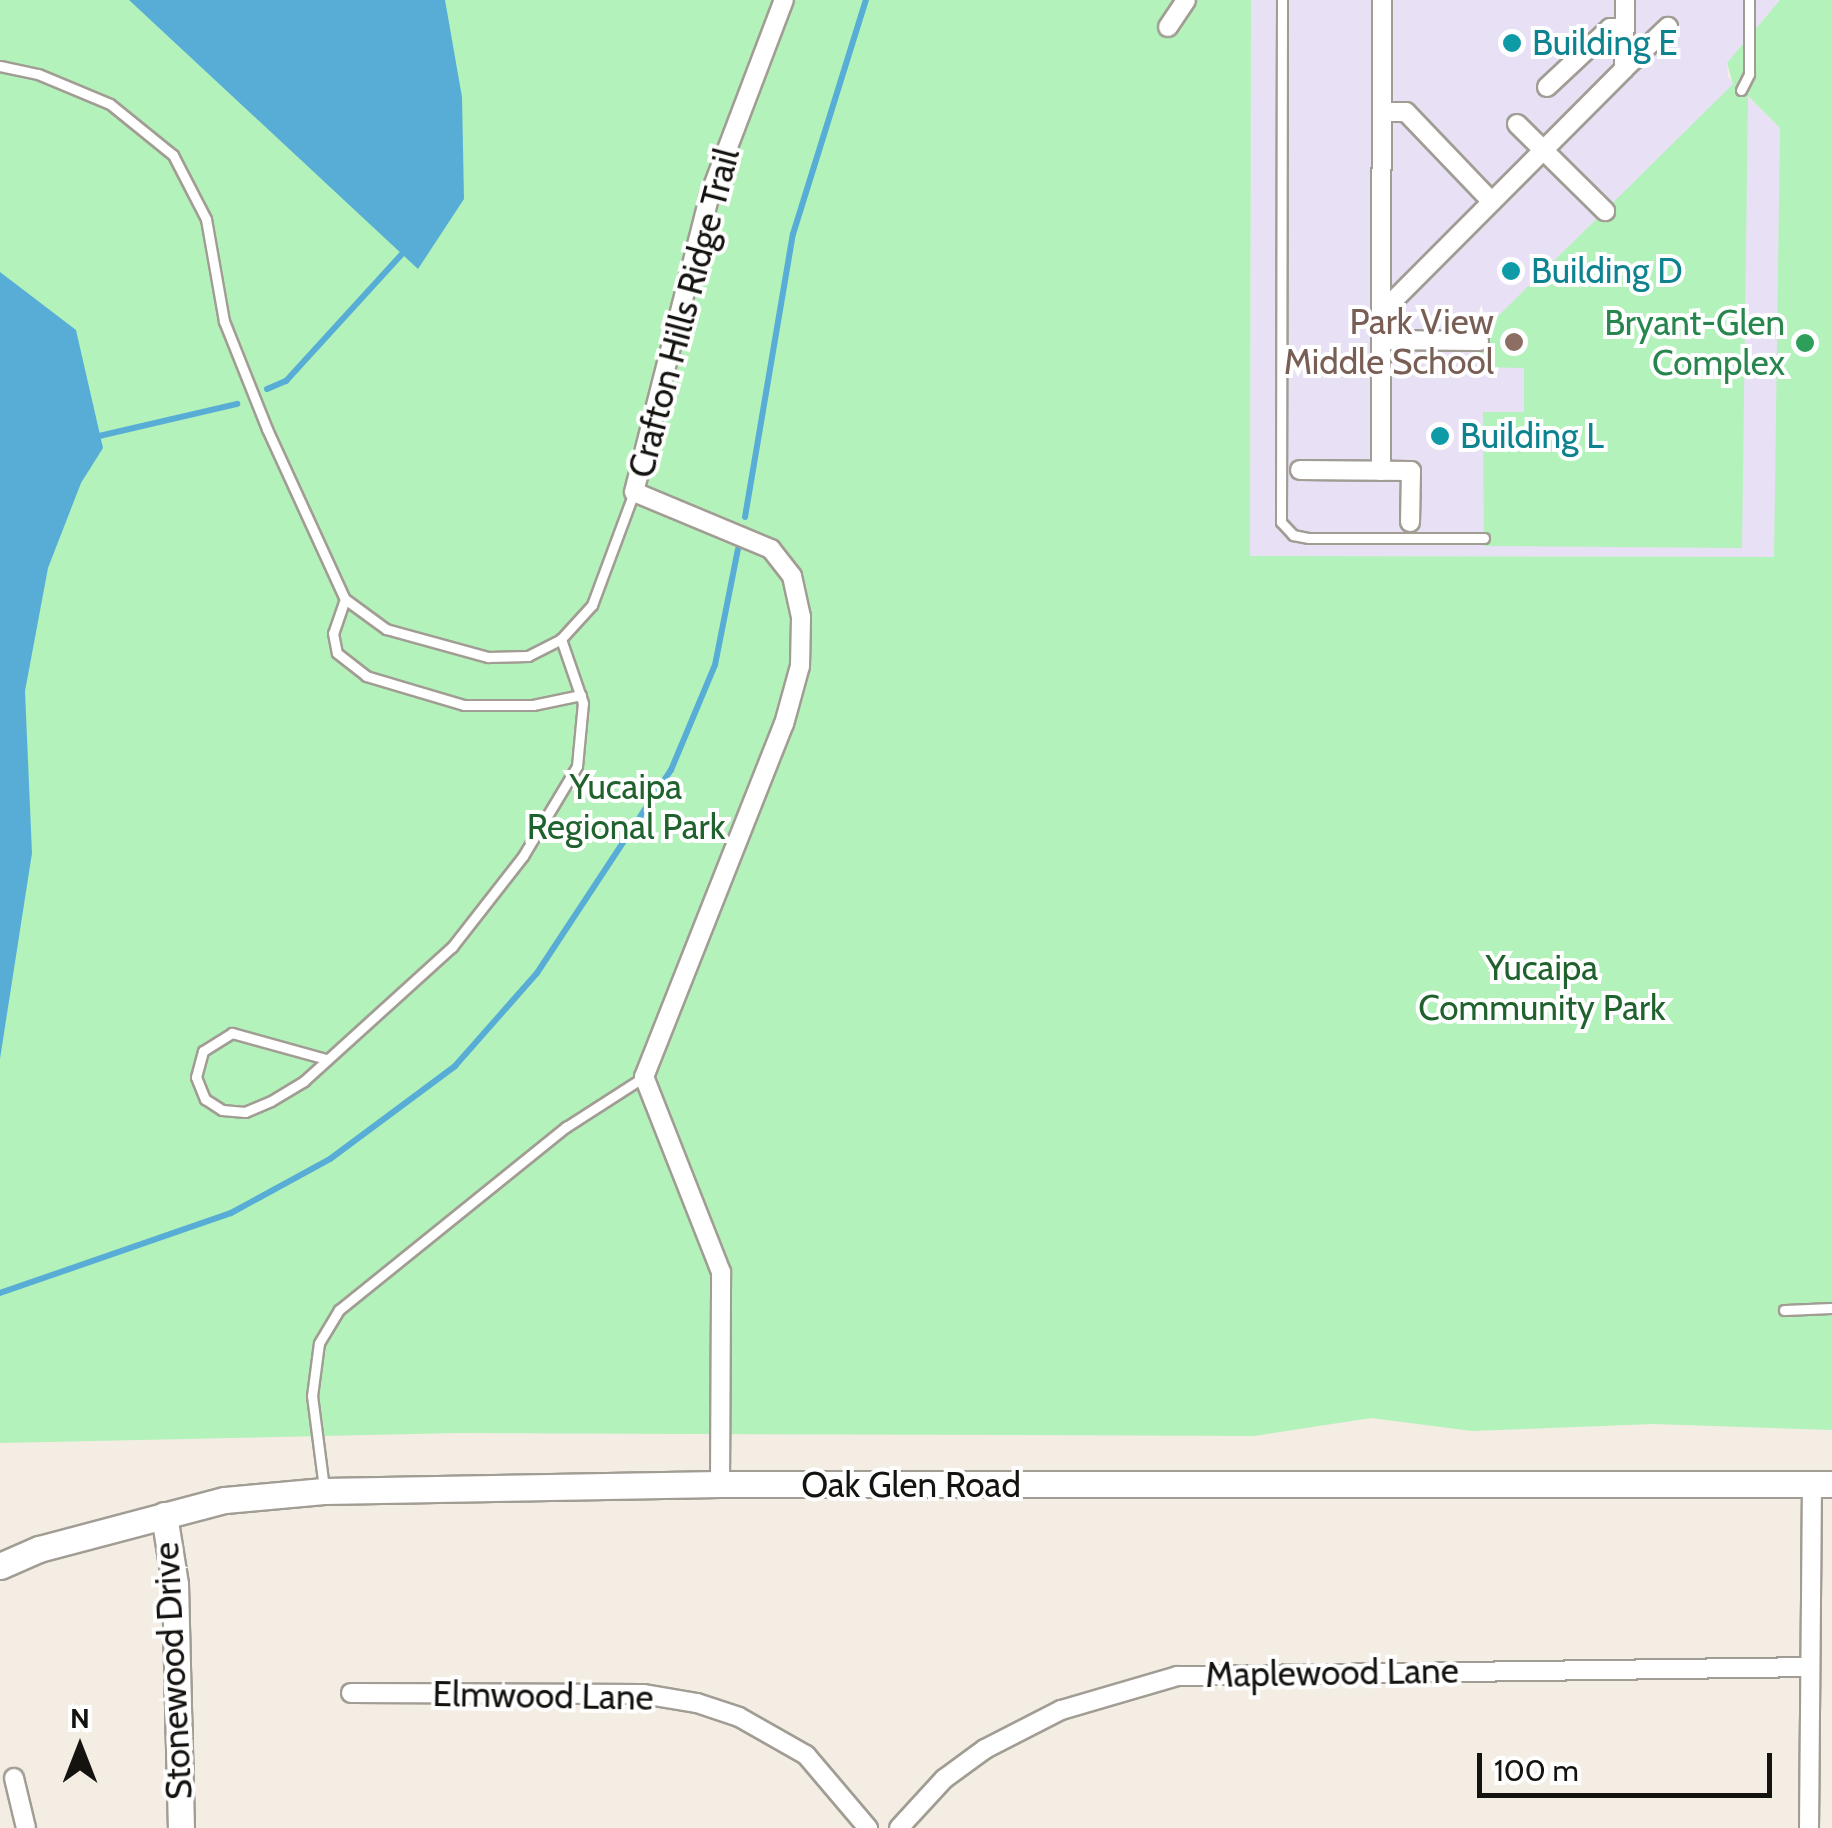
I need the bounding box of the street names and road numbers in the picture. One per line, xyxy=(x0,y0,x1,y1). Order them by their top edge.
street label: Crafton Hills Ridge Trail xyxy=(620,144,748,482)
street label: Oak Glen Road xyxy=(801,1464,1021,1506)
street label: Stonewood Drive xyxy=(145,1541,201,1801)
street label: Maplewood Lane xyxy=(1205,1650,1459,1696)
street label: Elmwood Lane xyxy=(432,1673,654,1719)

